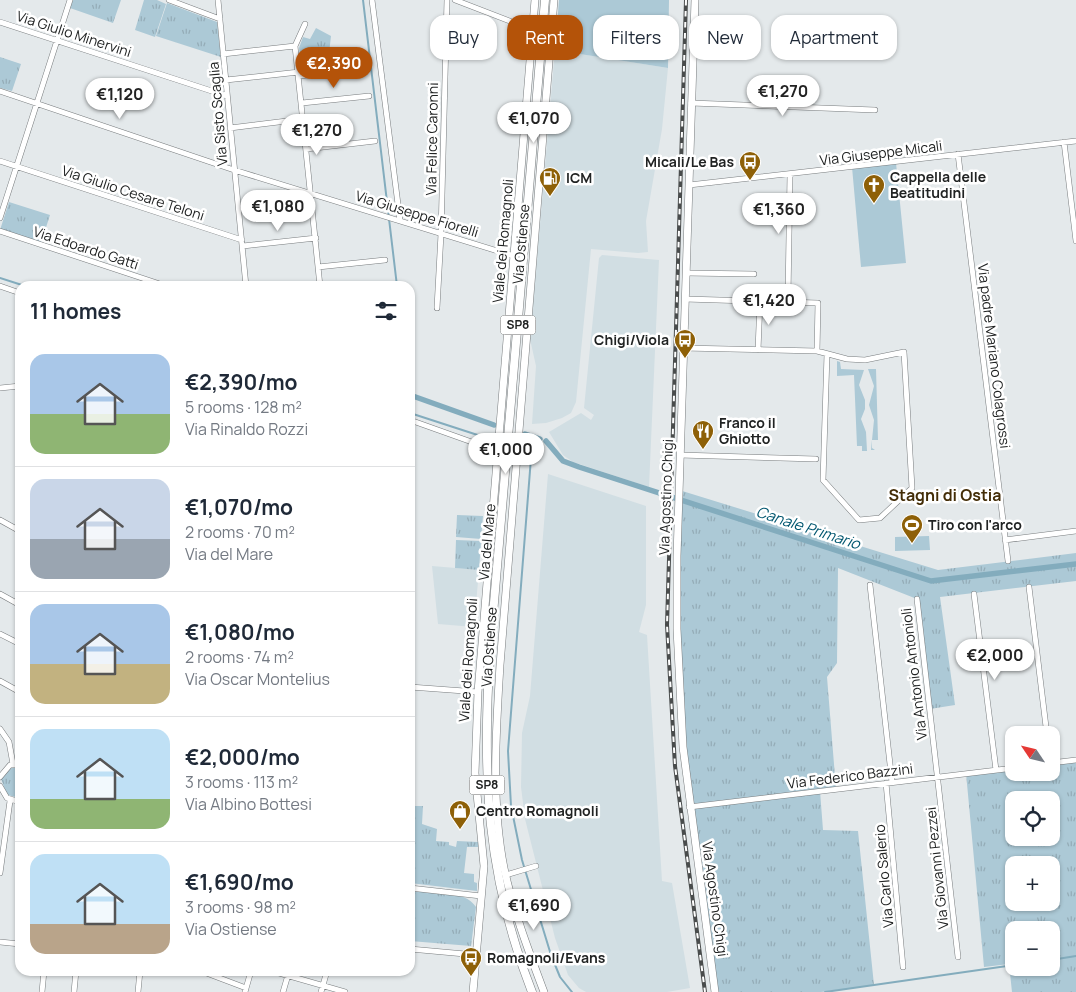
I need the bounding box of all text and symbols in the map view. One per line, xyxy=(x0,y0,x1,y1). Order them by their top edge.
street label: Via Giulio Minervini xyxy=(14,6,134,61)
chip: Buy xyxy=(430,15,497,60)
chip: Rent xyxy=(507,15,583,60)
chip: Filters xyxy=(593,15,679,60)
chip: New xyxy=(689,15,761,60)
chip: Apartment xyxy=(771,15,897,60)
pin: €2,390 xyxy=(293,46,375,89)
text: €2,390 xyxy=(306,52,362,74)
street label: Via Sisto Scaglia xyxy=(203,61,232,167)
pin: €1,270 xyxy=(742,74,824,117)
pin: €1,120 xyxy=(79,78,161,120)
text: €1,270 xyxy=(758,80,808,102)
street label: Via Felice Caronni xyxy=(421,82,442,196)
text: €1,120 xyxy=(96,83,144,105)
pin: €1,070 xyxy=(493,102,575,144)
text: €1,070 xyxy=(508,107,560,129)
pin: €1,270 xyxy=(276,114,358,156)
text: €1,270 xyxy=(292,119,342,141)
street label: Via Giuseppe Micali xyxy=(819,136,943,169)
bus stop icon: Micali/Le Bas xyxy=(738,150,762,181)
place label: Micali/Le Bas xyxy=(645,152,734,171)
street label: Via Giulio Cesare Teloni xyxy=(59,160,207,225)
fuel station icon: ICM xyxy=(538,166,562,197)
place label: Cappella delle Beatitudini xyxy=(890,167,986,202)
place label: ICM xyxy=(566,168,592,187)
church icon: Cappella delle Beatitudini xyxy=(862,173,886,204)
street label: Viale dei Romagnoli xyxy=(488,178,517,304)
street label: Via Giuseppe Fiorelli xyxy=(353,186,481,241)
pin: €1,080 xyxy=(237,190,319,232)
pin: €1,360 xyxy=(738,192,820,235)
text: €1,080 xyxy=(252,195,305,217)
text: €1,360 xyxy=(753,198,805,220)
street label: Via Ostiense xyxy=(508,203,533,285)
street label: Via Edoardo Gatti xyxy=(31,222,141,274)
street label: Via padre Mariano Colagrossi xyxy=(974,262,1015,449)
pin: €1,420 xyxy=(728,284,810,326)
text: €1,420 xyxy=(743,289,795,311)
text: 11 homes xyxy=(30,297,121,325)
icon: filters xyxy=(372,297,400,325)
road number: SP8 xyxy=(500,316,536,334)
bus stop icon: Chigi/Viola xyxy=(673,328,697,359)
place label: Chigi/Viola xyxy=(594,330,669,349)
text: €2,390/mo xyxy=(185,368,297,396)
icon: home xyxy=(70,374,130,434)
text: 5 rooms · 128 m² xyxy=(185,396,302,418)
place label: Franco il Ghiotto xyxy=(719,413,776,448)
text: Via Rinaldo Rozzi xyxy=(185,418,308,440)
restaurant icon: Franco il Ghiotto xyxy=(691,419,715,450)
pin: €1,000 xyxy=(465,432,547,475)
text: €1,000 xyxy=(479,438,533,460)
street label: Via Agostino Chigi xyxy=(654,439,677,555)
district label: Stagni di Ostia xyxy=(888,484,1002,506)
text: €1,070/mo xyxy=(185,493,293,521)
icon: home xyxy=(70,499,130,559)
water label: Canale Primario xyxy=(753,501,864,555)
street label: Via del Mare xyxy=(474,503,499,581)
sports icon: Tiro con l'arco xyxy=(900,513,924,544)
place label: Tiro con l'arco xyxy=(928,515,1022,534)
text: 2 rooms · 70 m² xyxy=(185,521,295,543)
text: Via del Mare xyxy=(185,543,273,565)
street label: Viale dei Romagnoli xyxy=(454,597,481,723)
street label: Via Ostiense xyxy=(476,606,501,688)
street label: Via Antonio Antonioli xyxy=(896,607,931,741)
text: €1,080/mo xyxy=(185,618,295,646)
icon: home xyxy=(70,624,130,684)
pin: €2,000 xyxy=(954,638,1036,681)
text: €2,000 xyxy=(967,644,1023,666)
text: 2 rooms · 74 m² xyxy=(185,646,294,668)
text: Via Oscar Montelius xyxy=(185,668,330,690)
north arrow xyxy=(1005,726,1060,781)
map controls xyxy=(1005,726,1060,976)
text: €2,000/mo xyxy=(185,743,300,771)
icon: home xyxy=(70,749,130,809)
street label: Via Federico Bazzini xyxy=(786,758,914,793)
text: 3 rooms · 113 m² xyxy=(185,771,298,793)
road number: SP8 xyxy=(470,776,504,794)
button: locate xyxy=(1005,791,1060,846)
text: Via Albino Bottesi xyxy=(185,793,312,815)
shop icon: Centro Romagnoli xyxy=(448,799,472,830)
place label: Centro Romagnoli xyxy=(476,801,599,820)
street label: Via Giovanni Pezzei xyxy=(921,806,952,930)
street label: Via Carlo Salerio xyxy=(870,824,897,929)
street label: Via Agostino Chigi xyxy=(698,840,733,958)
button: + xyxy=(1005,856,1060,911)
text: €1,690/mo xyxy=(185,868,294,896)
icon: home xyxy=(70,874,130,934)
pin: €1,690 xyxy=(493,888,575,931)
text: €1,690 xyxy=(508,894,560,916)
text: 3 rooms · 98 m² xyxy=(185,896,296,918)
text: Via Ostiense xyxy=(185,918,277,940)
button: − xyxy=(1005,921,1060,976)
bus stop icon: Romagnoli/Evans xyxy=(459,946,483,977)
place label: Romagnoli/Evans xyxy=(487,948,606,967)

